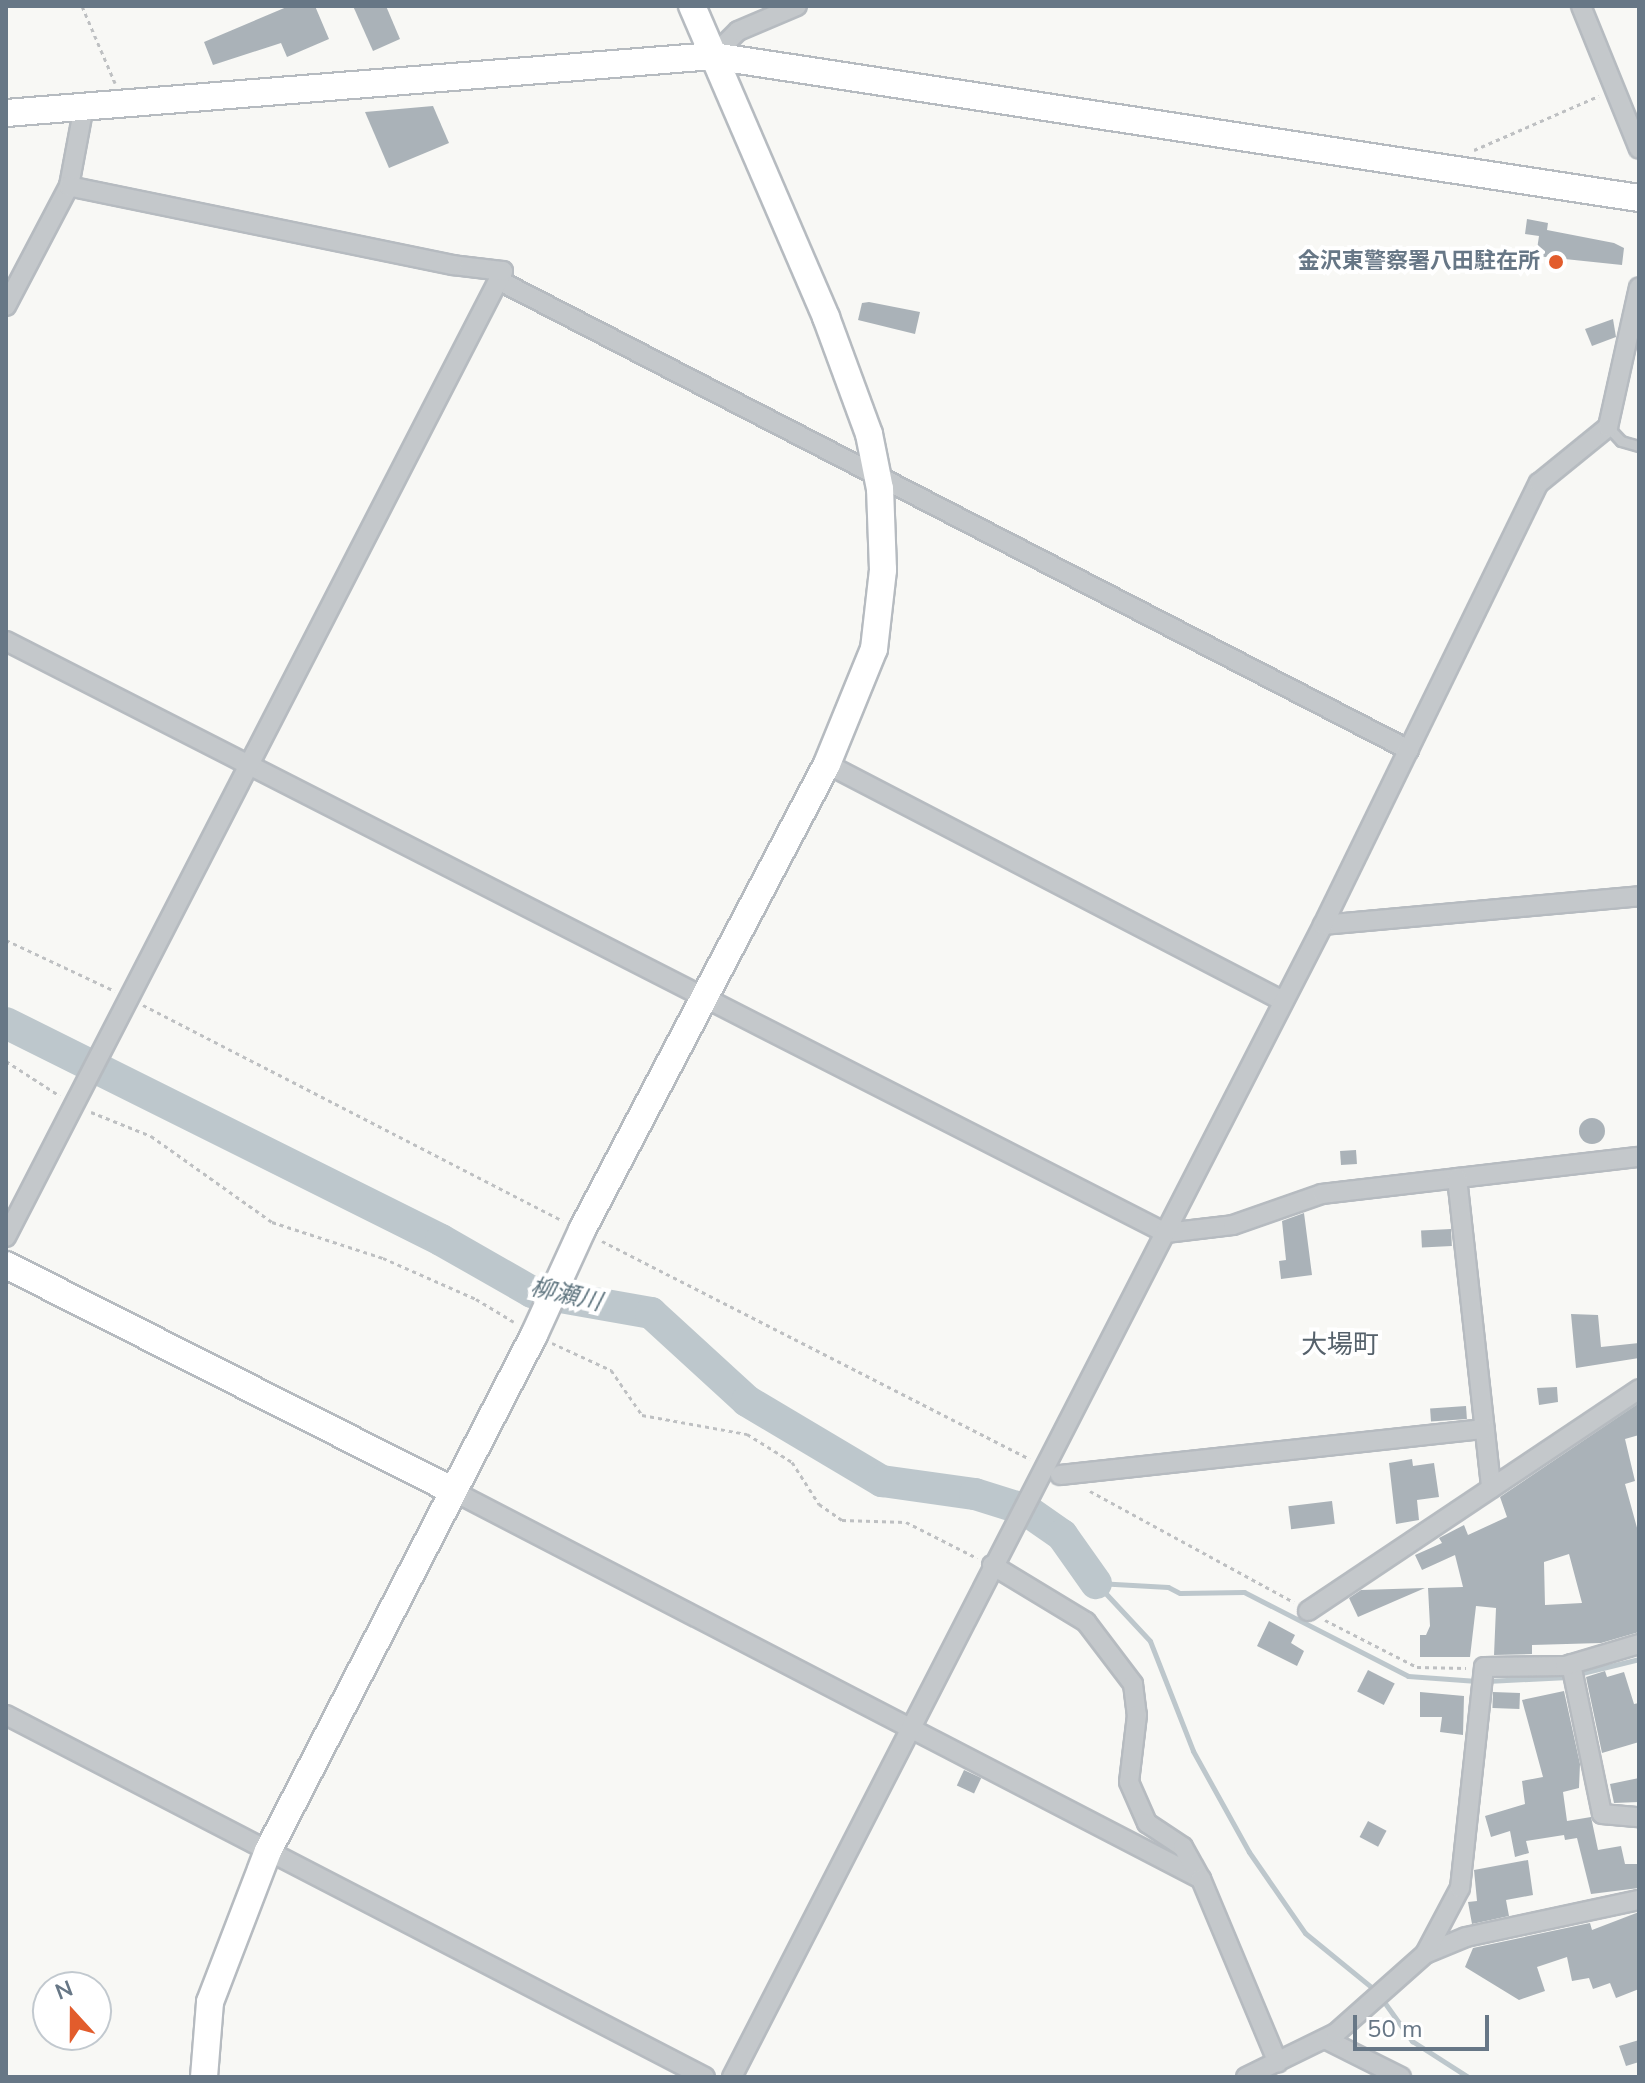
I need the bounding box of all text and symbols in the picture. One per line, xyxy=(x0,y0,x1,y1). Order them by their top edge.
place label: 金沢東警察署八田駐在所 xyxy=(1298,249,1540,275)
marker: 金沢東警察署八田駐在所 xyxy=(1547,253,1565,271)
water label: 柳瀬川 xyxy=(528,1273,604,1317)
district label: 大場町 xyxy=(1301,1329,1379,1361)
north arrow xyxy=(32,1971,112,2051)
text: N xyxy=(51,1974,77,2007)
scale bar xyxy=(1357,1999,1493,2049)
text: 50 m xyxy=(1367,2013,1423,2045)

